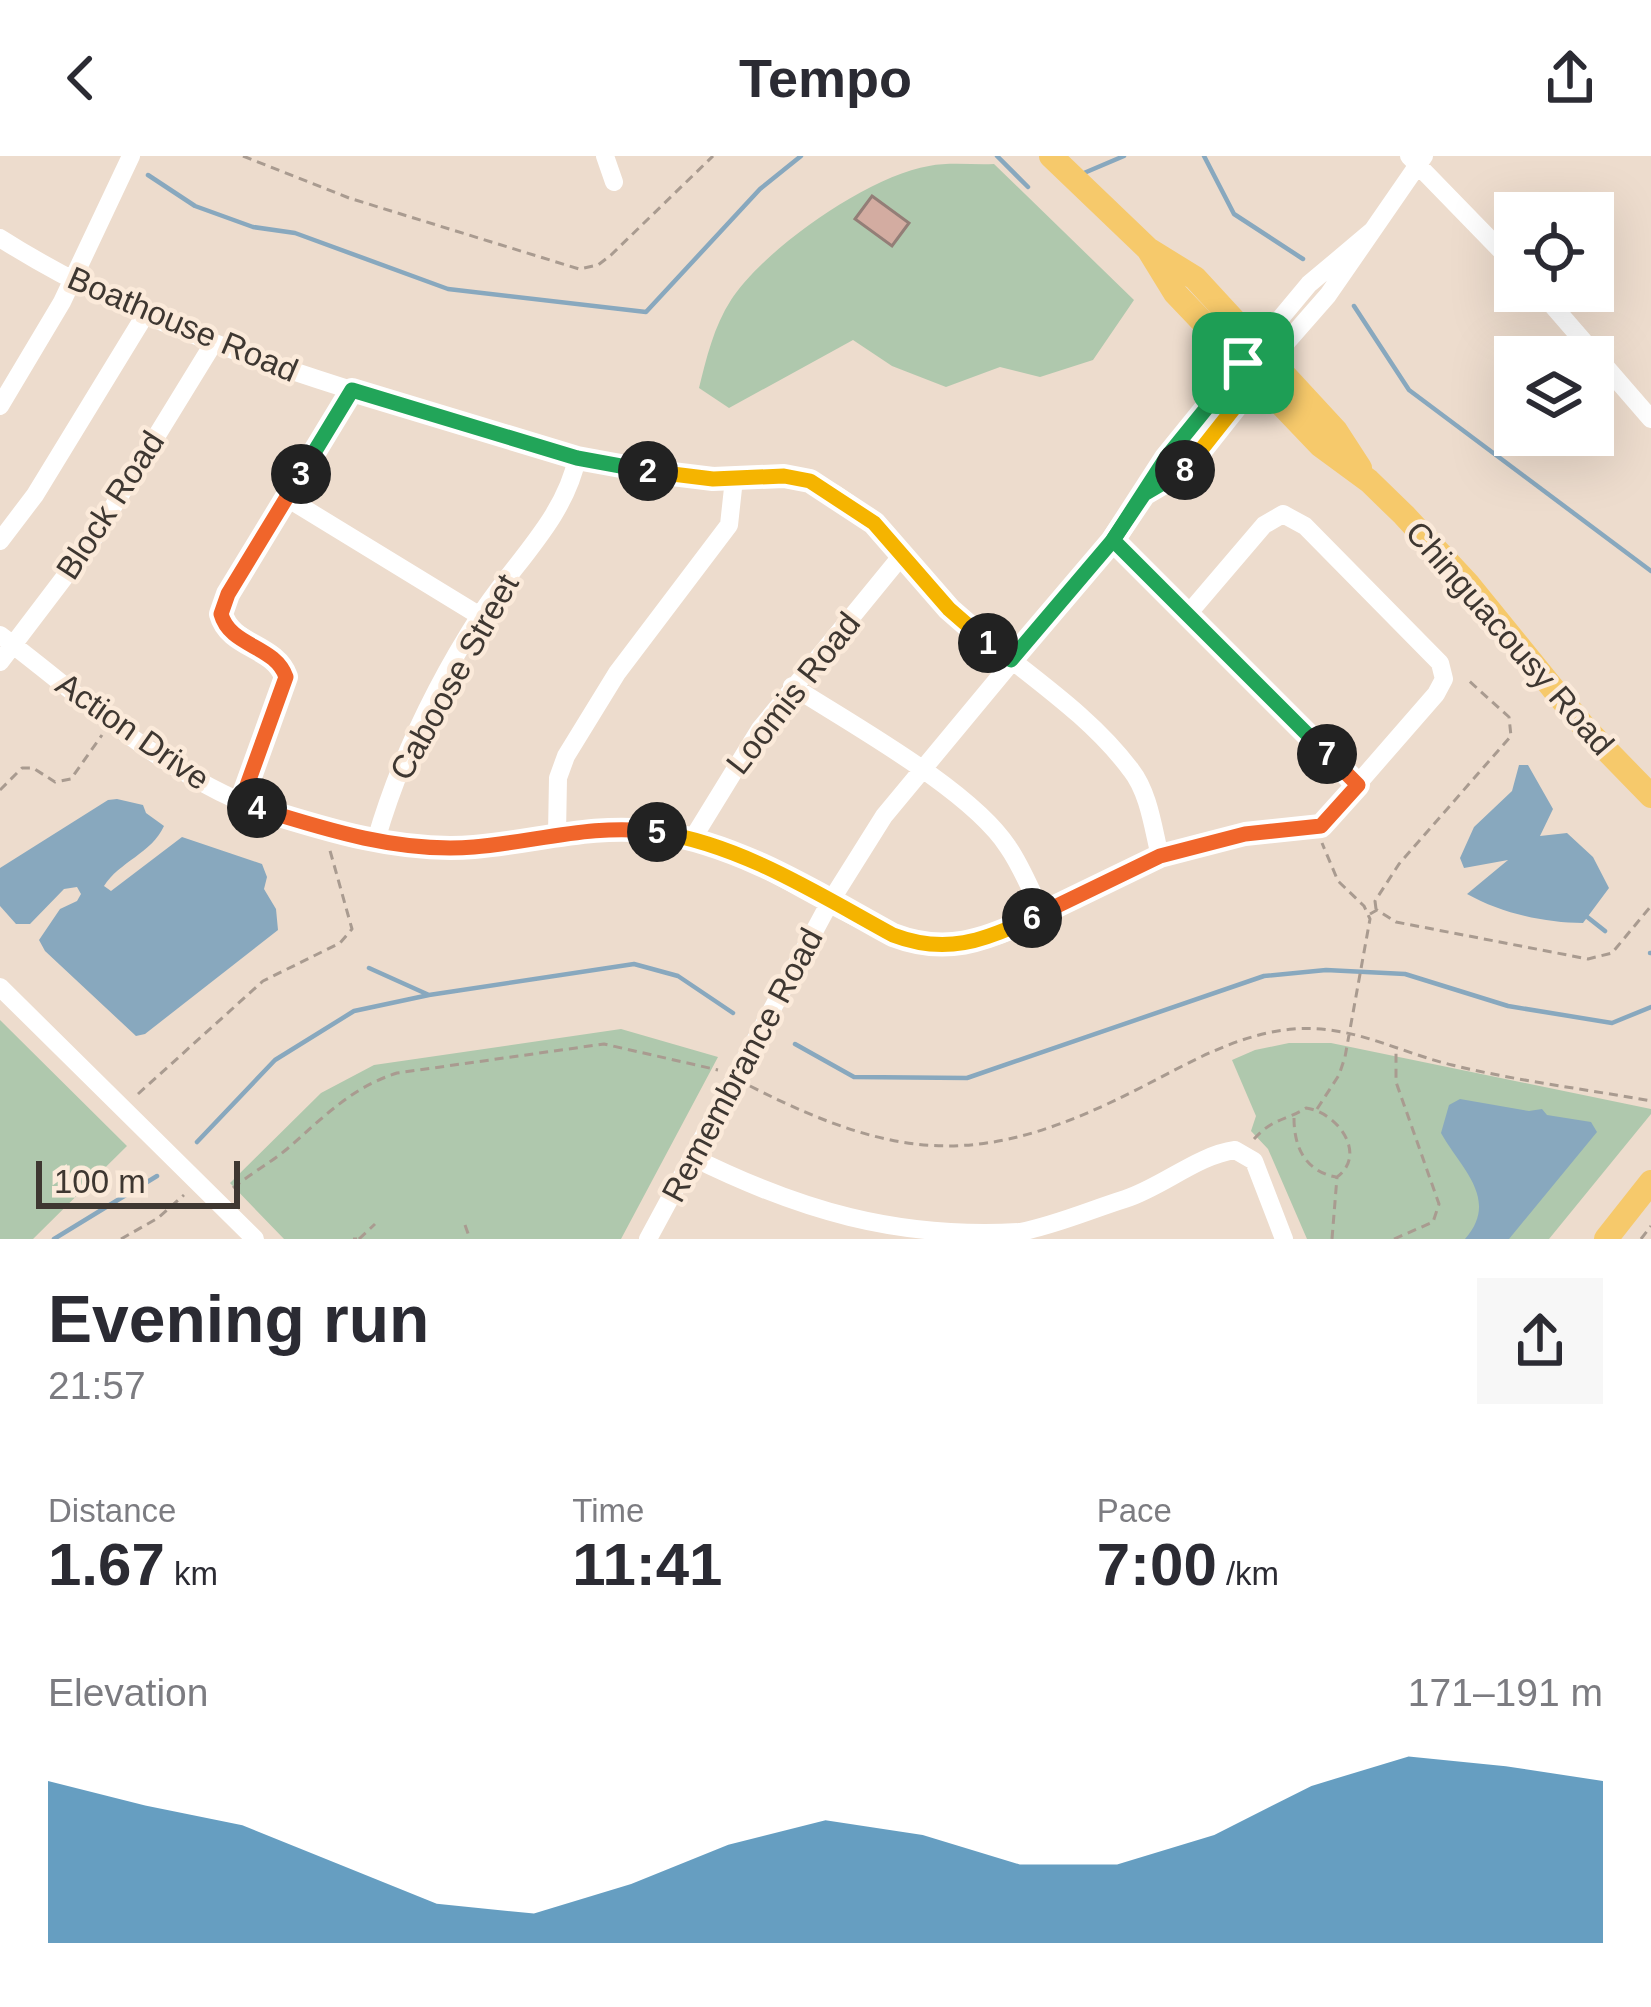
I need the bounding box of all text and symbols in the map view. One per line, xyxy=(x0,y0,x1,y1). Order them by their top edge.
icon: back xyxy=(48,45,114,111)
icon: share xyxy=(1537,45,1603,111)
text: Tempo xyxy=(739,48,912,108)
map controls xyxy=(1494,192,1614,456)
button: locate xyxy=(1494,192,1614,312)
street label: Boathouse Road xyxy=(63,259,303,389)
pin xyxy=(1192,312,1294,414)
icon: arrive xyxy=(1210,330,1276,396)
button: layers xyxy=(1494,336,1614,456)
street label: Block Road xyxy=(49,424,171,586)
pin: 8 xyxy=(1155,440,1215,500)
pin: 2 xyxy=(618,441,678,501)
pin: 3 xyxy=(271,444,331,504)
text: 8 xyxy=(1176,451,1194,488)
text: 2 xyxy=(639,452,657,489)
text: 3 xyxy=(292,455,310,492)
street label: Chinguacousy Road xyxy=(1399,514,1621,762)
street label: Caboose Street xyxy=(382,568,526,786)
street label: Loomis Road xyxy=(719,605,867,781)
pin: 1 xyxy=(958,613,1018,673)
text: 1 xyxy=(979,624,997,661)
street label: Action Drive xyxy=(50,665,216,797)
pin: 7 xyxy=(1297,724,1357,784)
text: 7 xyxy=(1318,735,1336,772)
pin: 4 xyxy=(227,778,287,838)
text: 4 xyxy=(248,789,266,826)
pin: 5 xyxy=(627,802,687,862)
text: 5 xyxy=(648,813,666,850)
pin: 6 xyxy=(1002,888,1062,948)
text: 6 xyxy=(1023,899,1041,936)
street label: Remembrance Road xyxy=(654,922,830,1208)
scale bar xyxy=(36,1155,240,1208)
text: 100 m xyxy=(54,1163,146,1200)
button: share xyxy=(1477,1278,1603,1404)
text: Evening run xyxy=(48,1282,429,1356)
text: 21:57 xyxy=(48,1364,146,1407)
text: Distance xyxy=(48,1492,176,1529)
text: Time xyxy=(572,1492,644,1529)
text: Pace xyxy=(1097,1492,1172,1529)
text: 1.67 xyxy=(48,1531,165,1598)
text: 11:41 xyxy=(572,1531,722,1598)
text: 7:00 xyxy=(1097,1531,1217,1598)
text: km xyxy=(165,1555,218,1592)
text: /km xyxy=(1217,1555,1279,1592)
text: Elevation xyxy=(48,1671,208,1714)
text: 171–191 m xyxy=(1408,1671,1603,1714)

